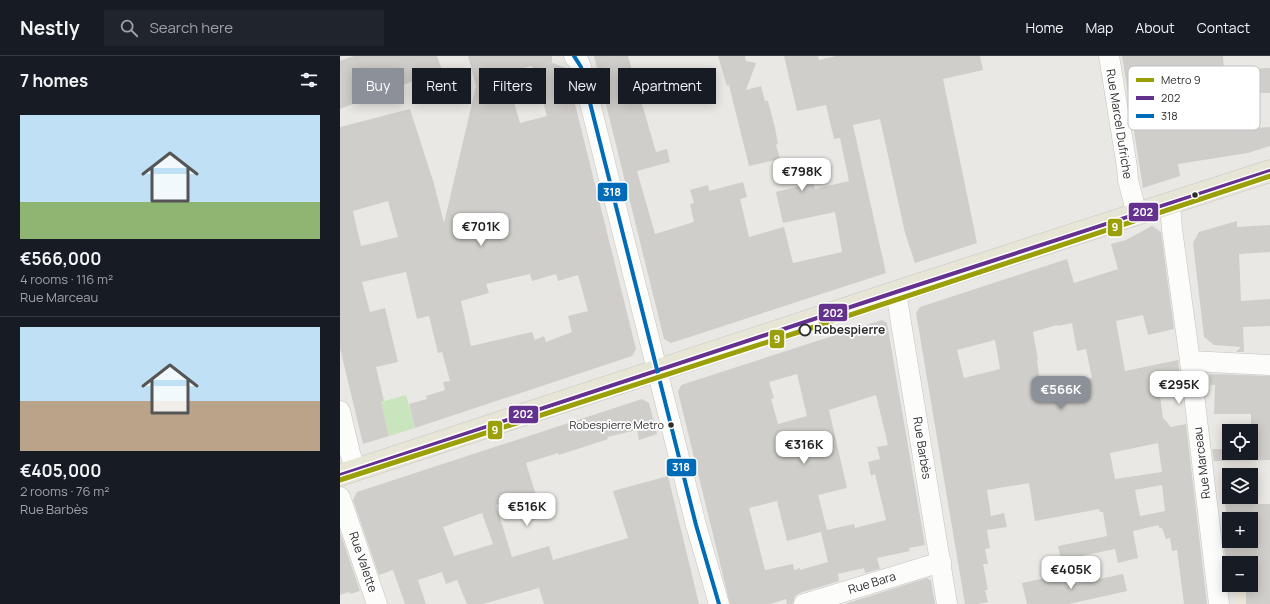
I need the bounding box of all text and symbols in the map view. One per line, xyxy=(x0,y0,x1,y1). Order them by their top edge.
search box xyxy=(104,10,384,46)
text: Nestly xyxy=(20,15,80,41)
icon: search xyxy=(118,17,140,39)
text: Search here xyxy=(150,17,233,38)
text: Home xyxy=(1026,18,1063,37)
text: Map xyxy=(1085,18,1113,37)
text: About xyxy=(1135,18,1175,37)
text: Contact xyxy=(1197,18,1250,37)
legend xyxy=(1128,66,1260,130)
chip: Buy xyxy=(352,68,404,104)
chip: Rent xyxy=(412,68,471,104)
chip: Filters xyxy=(479,68,546,104)
chip: New xyxy=(554,68,610,104)
chip: Apartment xyxy=(618,68,716,104)
street label: Rue Marcel Dufriche xyxy=(1102,68,1137,180)
text: 7 homes xyxy=(20,69,88,92)
icon: filters xyxy=(298,69,320,91)
text: Metro 9 xyxy=(1161,72,1201,87)
text: 202 xyxy=(1161,90,1180,105)
text: 318 xyxy=(1161,108,1178,123)
icon: home xyxy=(134,141,206,213)
pin: €798K xyxy=(774,158,830,192)
text: €798K xyxy=(782,162,822,180)
line badge: 318 xyxy=(597,182,628,202)
text: 318 xyxy=(603,184,621,199)
unlabelled marker xyxy=(1190,190,1200,200)
line badge: 202 xyxy=(1128,202,1159,222)
text: 202 xyxy=(1133,204,1153,219)
pin: €701K xyxy=(453,213,509,247)
text: €701K xyxy=(462,217,500,235)
line badge: 9 xyxy=(1107,218,1123,237)
text: 9 xyxy=(1112,219,1119,234)
text: €566,000 xyxy=(20,247,101,270)
text: 4 rooms · 116 m² xyxy=(20,270,113,288)
text: Rue Marceau xyxy=(20,288,98,306)
line badge: 202 xyxy=(818,303,848,322)
text: 202 xyxy=(823,305,843,320)
place label: Robespierre xyxy=(814,321,885,338)
marker: Robespierre xyxy=(798,323,812,337)
line badge: 9 xyxy=(769,329,785,349)
text: 9 xyxy=(774,331,781,346)
icon: home xyxy=(134,353,206,425)
pin: €295K xyxy=(1151,371,1207,405)
text: €295K xyxy=(1159,375,1199,393)
pin: €566K xyxy=(1033,376,1089,410)
text: €566K xyxy=(1040,380,1082,398)
line badge: 202 xyxy=(508,405,539,424)
text: 202 xyxy=(513,406,533,421)
street label: Rue Barbès xyxy=(909,416,936,480)
place label: Robespierre Metro xyxy=(569,417,664,432)
line badge: 9 xyxy=(487,420,503,440)
marker: Robespierre Metro xyxy=(666,420,676,430)
text: 9 xyxy=(492,422,499,437)
map controls xyxy=(1222,424,1258,592)
button: locate xyxy=(1222,424,1258,460)
street label: Rue Marceau xyxy=(1189,426,1214,500)
pin: €316K xyxy=(776,431,832,465)
text: €316K xyxy=(785,435,823,453)
line badge: 318 xyxy=(666,458,697,477)
text: €405,000 xyxy=(20,459,101,482)
text: 318 xyxy=(672,459,690,474)
button: layers xyxy=(1222,468,1258,504)
text: 2 rooms · 76 m² xyxy=(20,482,109,500)
pin: €516K xyxy=(499,493,555,527)
text: €516K xyxy=(508,497,546,515)
text: Rue Barbès xyxy=(20,500,88,518)
button: + xyxy=(1222,512,1258,548)
street label: Rue Valette xyxy=(345,529,382,594)
pin: €405K xyxy=(1043,556,1099,590)
button: − xyxy=(1222,556,1258,592)
text: €405K xyxy=(1050,560,1092,578)
street label: Rue Bara xyxy=(846,567,898,598)

